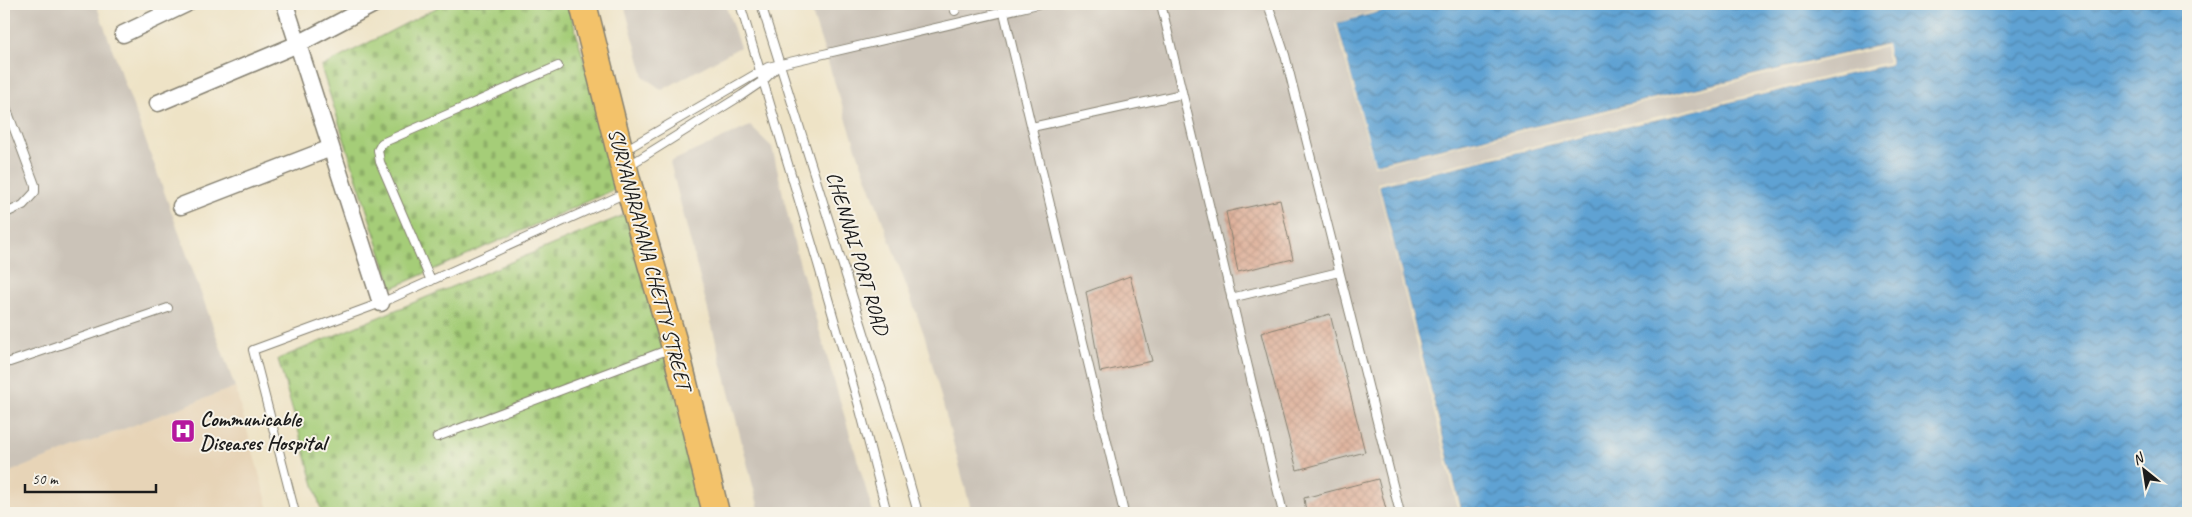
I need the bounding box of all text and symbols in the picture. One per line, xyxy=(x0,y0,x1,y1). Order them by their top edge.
street label: SURYANARAYANA CHETTY STREET xyxy=(603,125,699,397)
street label: CHENNAI PORT ROAD xyxy=(821,168,896,339)
place label: Communicable Diseases Hospital xyxy=(200,406,330,456)
hospital icon: Communicable Diseases Hospital xyxy=(170,418,196,444)
north arrow xyxy=(2120,444,2170,494)
text: N xyxy=(2130,448,2148,469)
scale bar xyxy=(25,462,156,494)
text: 50 m xyxy=(32,470,59,489)

